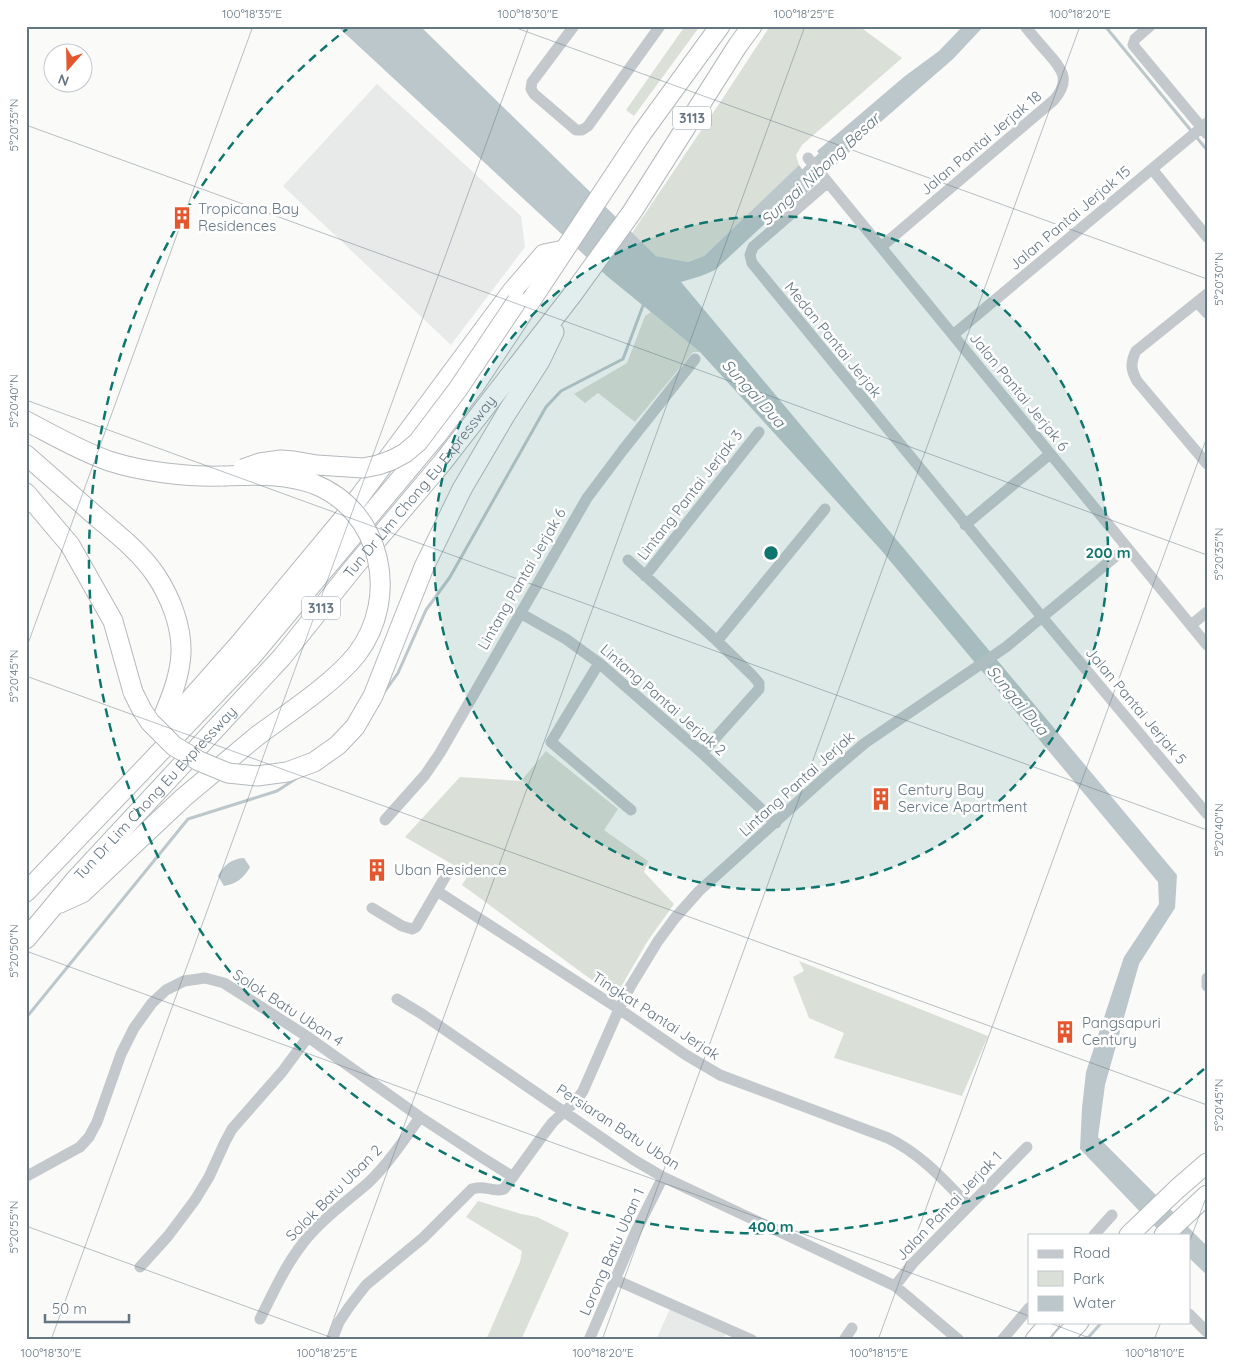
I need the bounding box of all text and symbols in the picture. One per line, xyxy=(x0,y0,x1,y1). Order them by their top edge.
text: 100°18'35"E xyxy=(222,6,282,21)
text: 100°18'30"E xyxy=(498,6,559,21)
text: 100°18'25"E xyxy=(774,6,834,21)
text: 100°18'20"E xyxy=(1049,6,1111,21)
north arrow xyxy=(42,42,92,92)
text: N xyxy=(56,70,71,90)
street label: Jalan Pantai Jerjak 18 xyxy=(916,86,1045,199)
text: 5°20'35"N xyxy=(6,99,21,151)
road number: 3113 xyxy=(673,106,711,130)
water label: Sungai Nibong Besar xyxy=(756,107,885,229)
street label: Jalan Pantai Jerjak 15 xyxy=(1005,161,1134,274)
place label: Tropicana Bay Residences xyxy=(198,199,299,235)
building icon: Tropicana Bay Residences xyxy=(169,205,195,231)
text: 5°20'30"N xyxy=(1211,252,1226,306)
street label: Medan Pantai Jerjak xyxy=(781,278,886,402)
street label: Jalan Pantai Jerjak 6 xyxy=(966,329,1073,455)
water label: Sungai Dua xyxy=(718,355,791,432)
text: 5°20'40"N xyxy=(6,374,21,428)
street label: Tun Dr Lim Chong Eu Expressway xyxy=(339,391,500,582)
street label: Lintang Pantai Jerjak 3 xyxy=(633,426,746,564)
street label: Lintang Pantai Jerjak 6 xyxy=(473,505,570,653)
text: 5°20'35"N xyxy=(1211,528,1226,580)
text: 200 m xyxy=(1086,543,1131,562)
centre of rings xyxy=(762,544,780,562)
road number: 3113 xyxy=(302,596,340,620)
street label: Lintang Pantai Jerjak 2 xyxy=(597,640,730,759)
street label: Jalan Pantai Jerjak 5 xyxy=(1082,643,1191,768)
text: 5°20'45"N xyxy=(6,650,21,702)
water label: Sungai Dua xyxy=(983,661,1054,740)
street label: Tun Dr Lim Chong Eu Expressway xyxy=(70,702,241,884)
street label: Lintang Pantai Jerjak xyxy=(735,727,858,840)
place label: Century Bay Service Apartment xyxy=(898,780,1028,816)
building icon: Century Bay Service Apartment xyxy=(868,786,894,812)
text: 5°20'40"N xyxy=(1211,803,1226,857)
building icon: Uban Residence xyxy=(364,857,390,883)
place label: Uban Residence xyxy=(394,860,507,879)
text: 5°20'50"N xyxy=(6,924,21,978)
street label: Solok Batu Uban 4 xyxy=(229,965,347,1050)
street label: Tingkat Pantai Jerjak xyxy=(589,967,724,1064)
place label: Pangsapuri Century xyxy=(1082,1013,1161,1049)
building icon: Pangsapuri Century xyxy=(1052,1019,1078,1045)
street label: Persiaran Batu Uban xyxy=(553,1079,684,1174)
text: 5°20'45"N xyxy=(1211,1079,1226,1131)
street label: Solok Batu Uban 2 xyxy=(281,1140,386,1245)
street label: Jalan Pantai Jerjak 1 xyxy=(892,1147,1006,1264)
street label: Lorong Batu Uban 1 xyxy=(575,1185,648,1318)
text: 5°20'55"N xyxy=(6,1200,21,1254)
text: 400 m xyxy=(748,1217,794,1236)
legend xyxy=(1028,1234,1190,1324)
text: Road xyxy=(1073,1243,1110,1262)
text: Park xyxy=(1073,1269,1105,1288)
scale bar xyxy=(45,1291,129,1323)
text: Water xyxy=(1073,1293,1116,1312)
text: 50 m xyxy=(52,1299,87,1318)
text: 100°18'30"E xyxy=(21,1345,82,1360)
text: 100°18'25"E xyxy=(297,1345,357,1360)
text: 100°18'20"E xyxy=(572,1345,634,1360)
text: 100°18'15"E xyxy=(850,1345,908,1360)
text: 100°18'10"E xyxy=(1126,1345,1185,1360)

